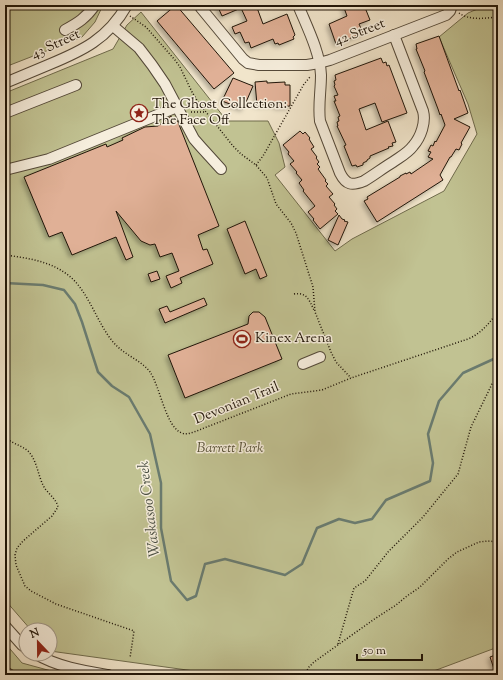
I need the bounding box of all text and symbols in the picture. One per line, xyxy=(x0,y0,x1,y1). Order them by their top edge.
street label: 42 Street xyxy=(332,14,388,52)
street label: 43 Street xyxy=(28,25,84,65)
place label: The Ghost Collection: The Face Off xyxy=(152,95,287,131)
place icon: The Ghost Collection: The Face Off xyxy=(129,103,149,123)
sports icon: Kinex Arena xyxy=(232,329,252,349)
place label: Kinex Arena xyxy=(255,329,332,349)
street label: Devonian Trail xyxy=(191,378,283,430)
park label: Barrett Park xyxy=(197,439,264,459)
water label: Waskasoo Creek xyxy=(134,460,166,558)
north arrow xyxy=(18,622,58,662)
text: N xyxy=(27,625,42,643)
scale bar xyxy=(357,636,422,662)
text: 50 m xyxy=(362,642,386,660)

